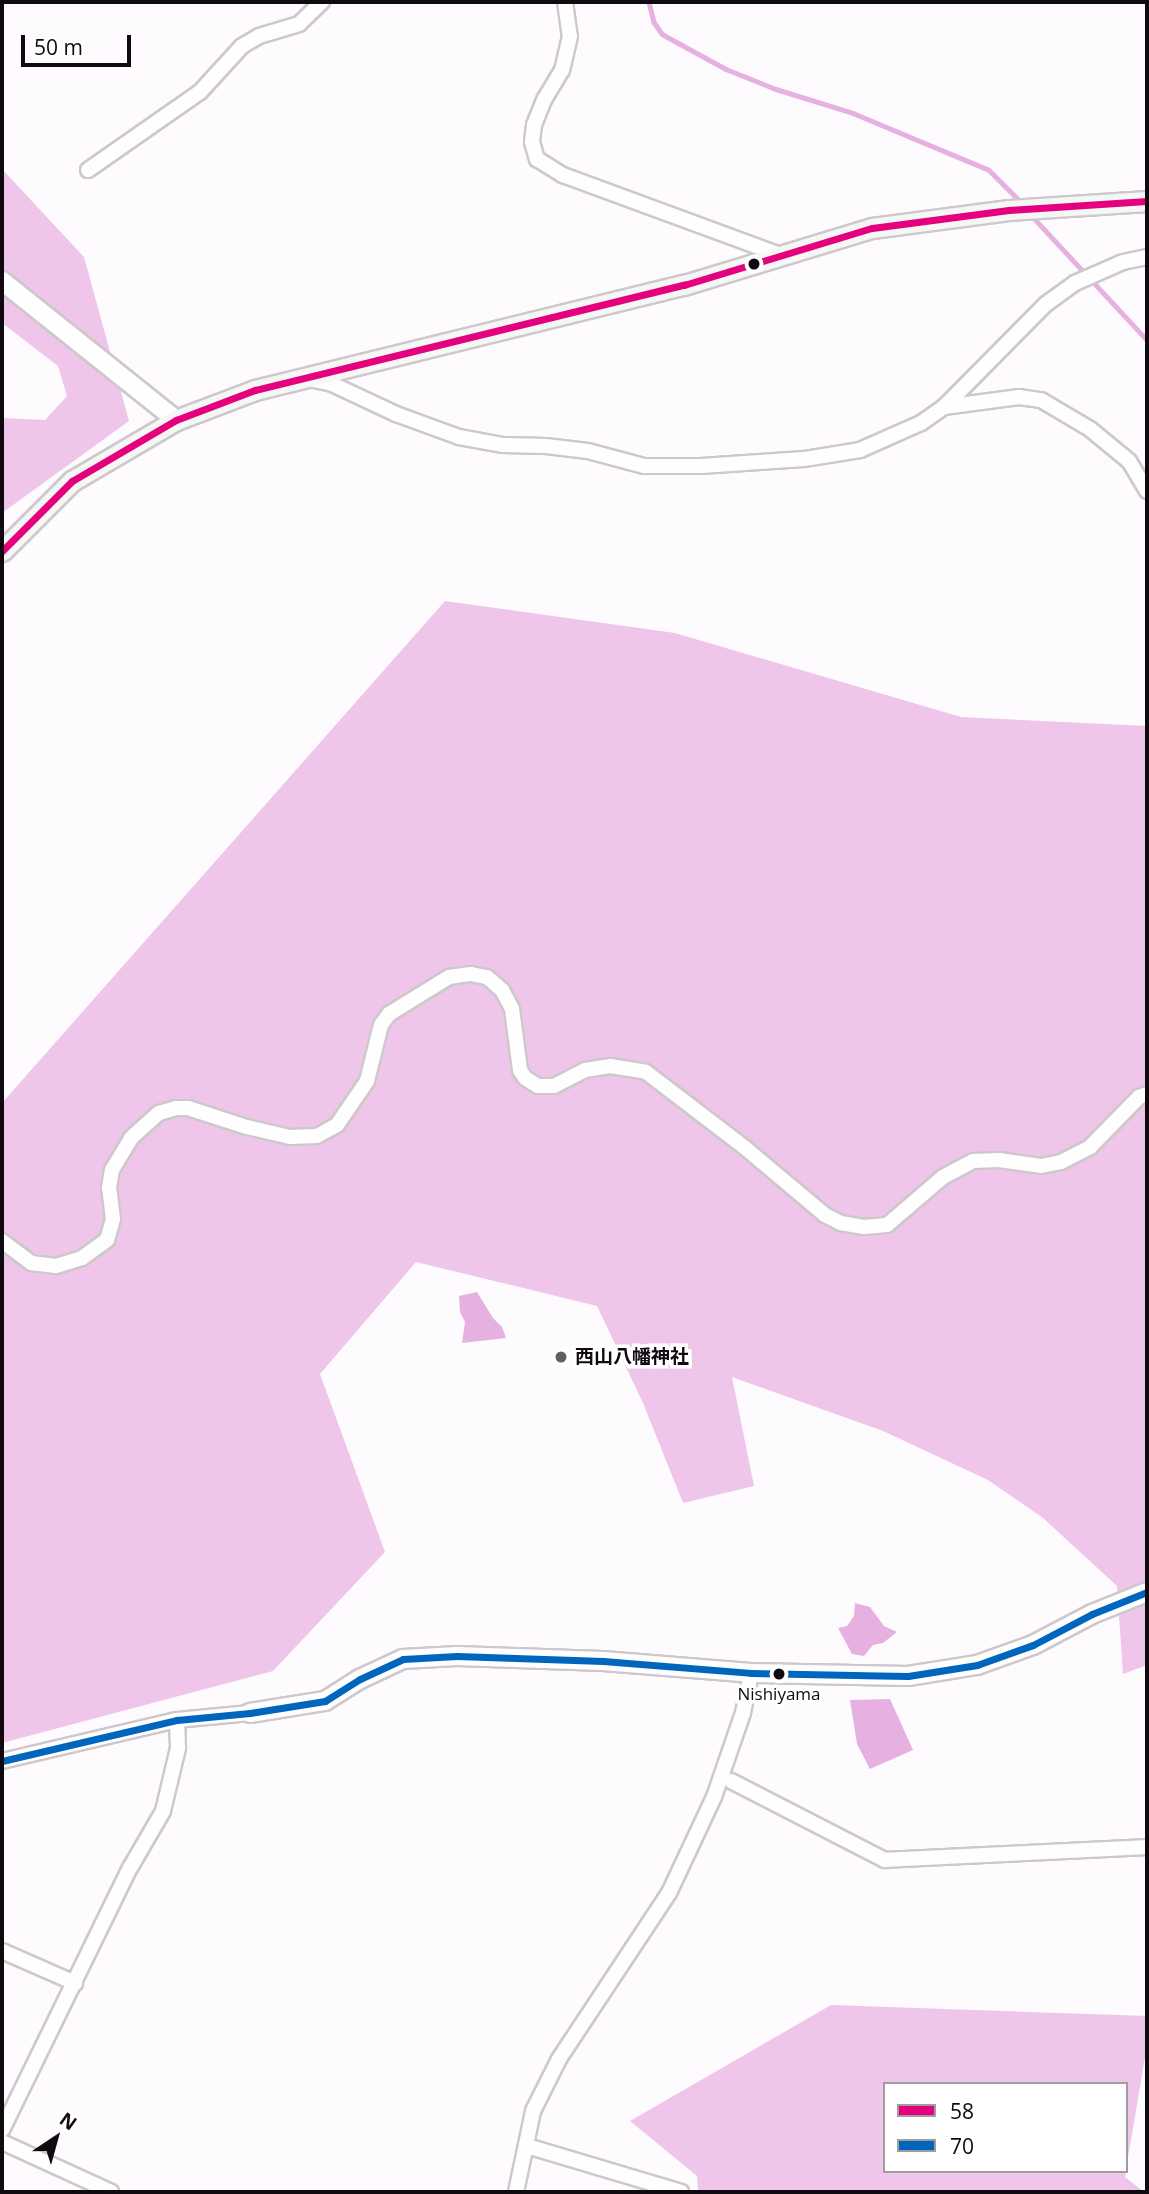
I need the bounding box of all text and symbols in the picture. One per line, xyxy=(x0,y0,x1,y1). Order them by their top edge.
scale bar xyxy=(24,21,135,65)
text: 50 m xyxy=(34,33,83,61)
unlabelled marker xyxy=(747,257,761,271)
place label: 西山八幡神社 xyxy=(575,1346,689,1368)
marker: 西山八幡神社 xyxy=(553,1349,569,1365)
marker: Nishiyama xyxy=(772,1667,786,1681)
place label: Nishiyama xyxy=(737,1684,821,1704)
legend xyxy=(883,2082,1128,2173)
text: 58 xyxy=(950,2097,974,2125)
north arrow xyxy=(21,2103,91,2173)
text: N xyxy=(54,2106,82,2136)
text: 70 xyxy=(950,2132,974,2160)

